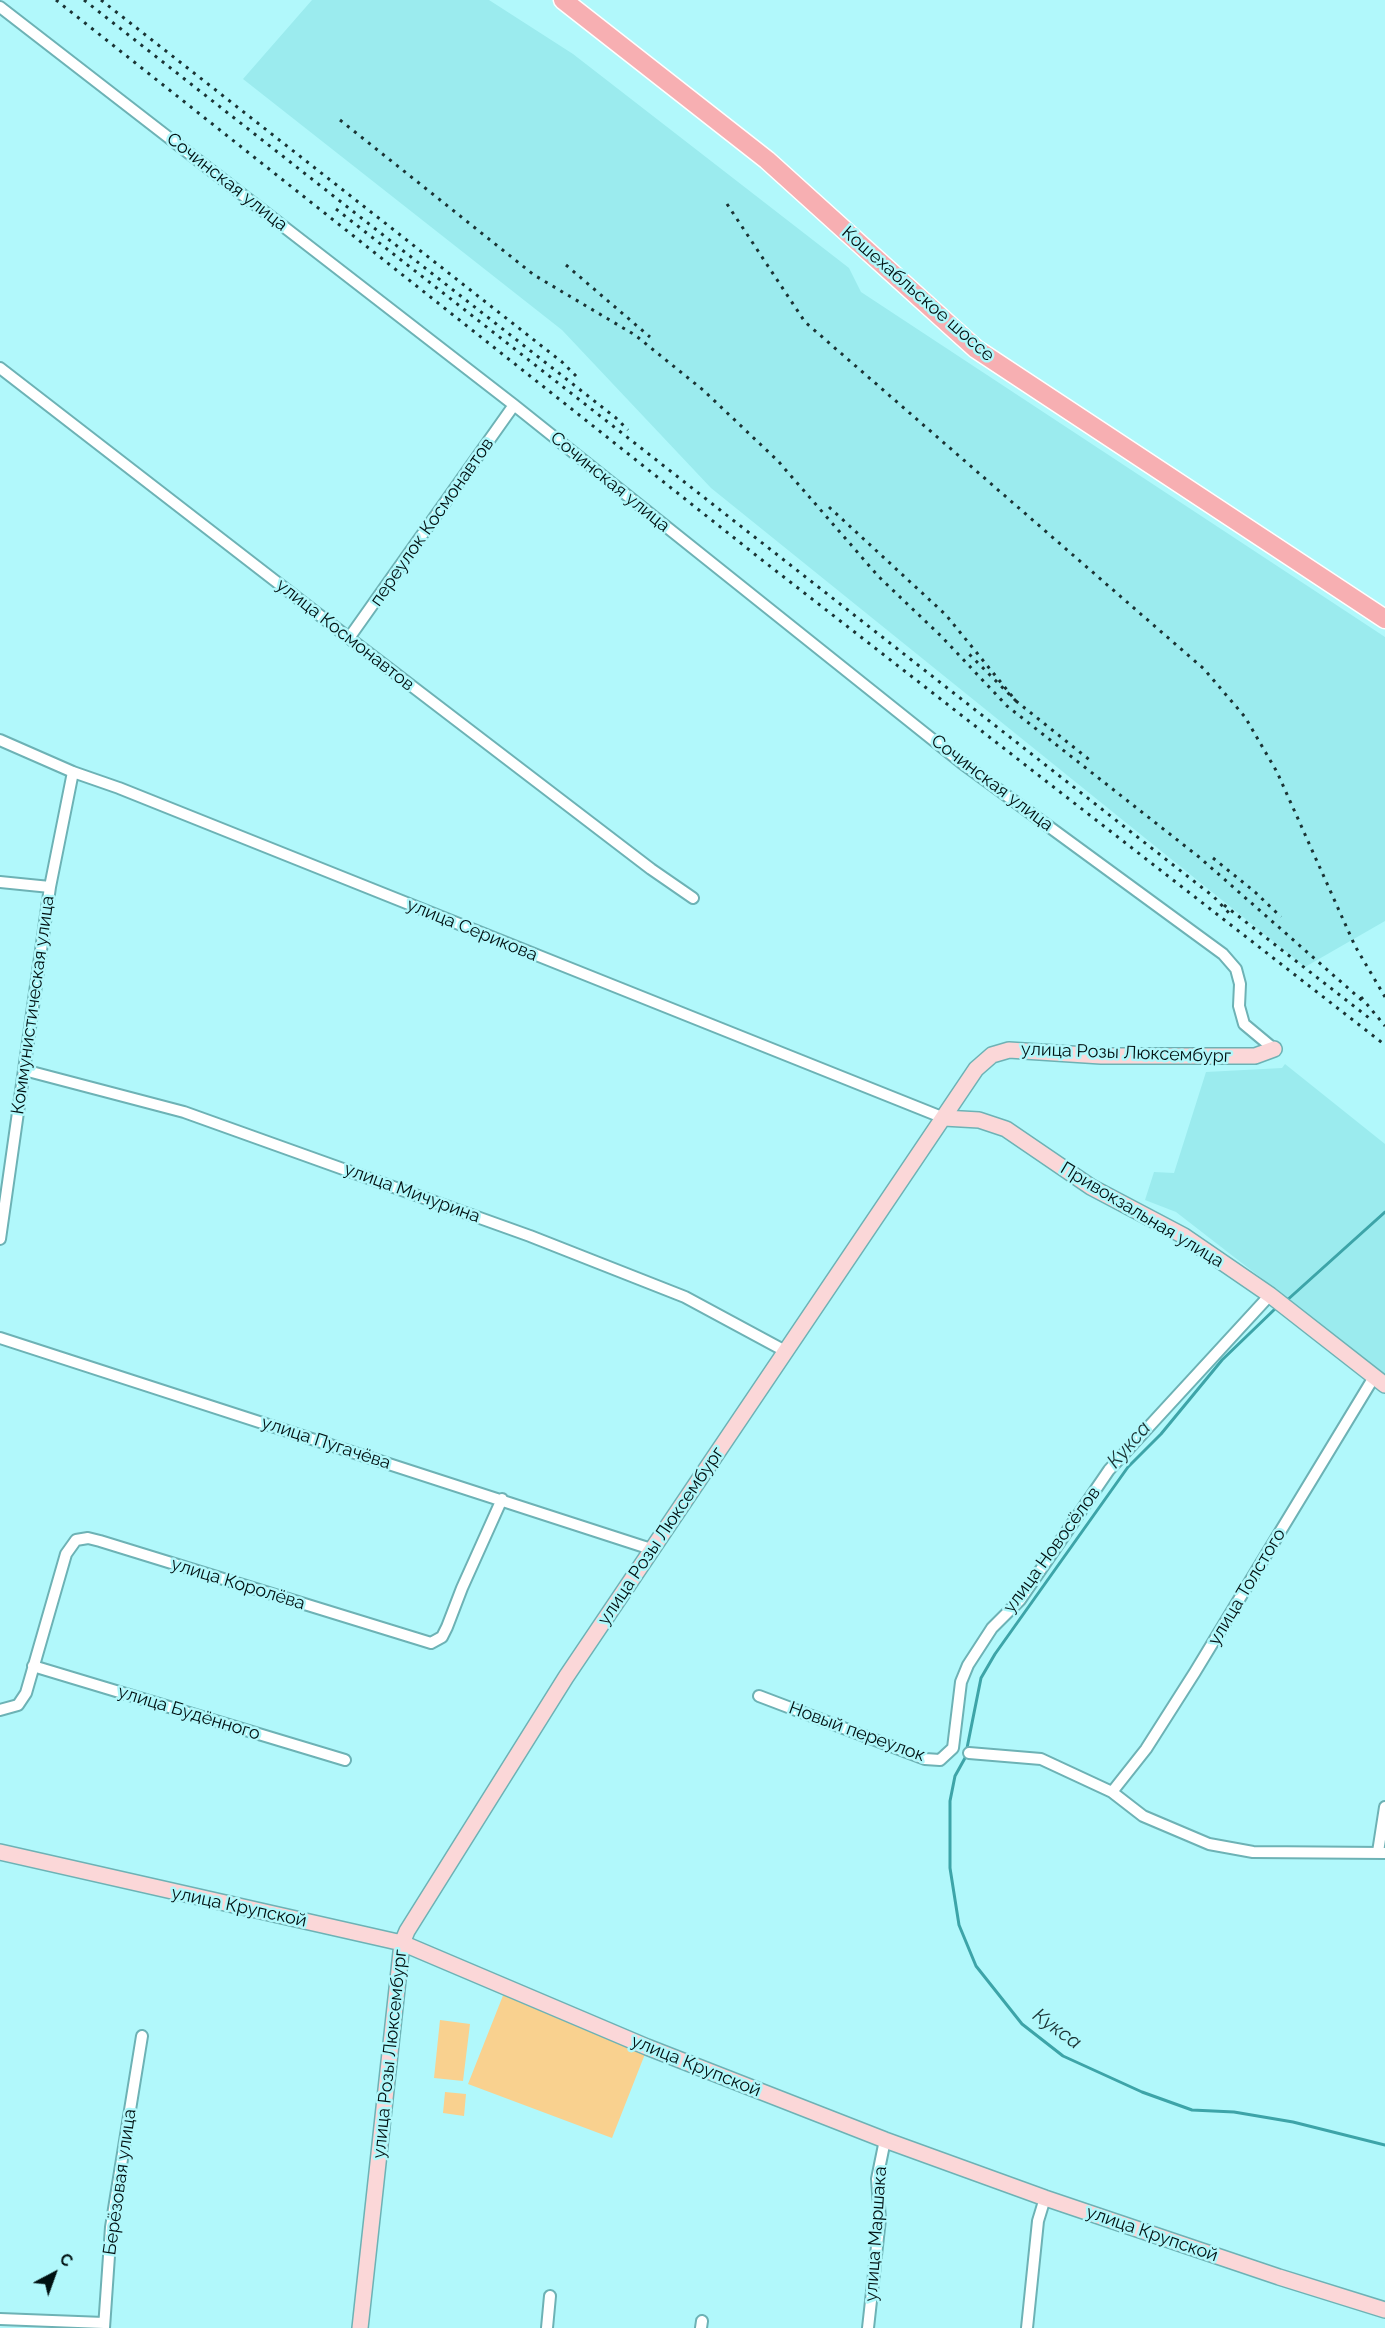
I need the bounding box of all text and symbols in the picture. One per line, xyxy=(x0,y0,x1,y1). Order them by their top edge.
street label: Сочинская улица xyxy=(162,128,292,236)
street label: Кошехабльское шоссе xyxy=(837,222,999,366)
street label: Сочинская улица xyxy=(546,427,674,537)
street label: переулок Космонавтов xyxy=(366,434,498,610)
street label: улица Космонавтов xyxy=(272,574,418,696)
street label: Сочинская улица xyxy=(927,730,1057,836)
street label: Коммунистическая улица xyxy=(7,894,59,1116)
street label: улица Серикова xyxy=(403,894,541,966)
street label: улица Розы Люксембург xyxy=(1021,1039,1231,1067)
street label: улица Мичурина xyxy=(341,1158,483,1228)
street label: Привокзальная улица xyxy=(1056,1158,1228,1272)
street label: улица Пугачёва xyxy=(259,1412,393,1474)
water label: Кукса xyxy=(1102,1417,1156,1473)
street label: улица Розы Люксембург xyxy=(593,1443,729,1629)
street label: улица Новосёлов xyxy=(999,1483,1105,1617)
street label: улица Толстого xyxy=(1204,1525,1290,1649)
street label: улица Королёва xyxy=(168,1553,308,1615)
street label: улица Будённого xyxy=(115,1681,263,1745)
street label: Новый переулок xyxy=(786,1697,928,1767)
street label: улица Крупской xyxy=(169,1882,309,1932)
street label: улица Розы Люксембург xyxy=(368,1948,412,2160)
water label: Кукса xyxy=(1028,2003,1086,2055)
street label: улица Крупской xyxy=(628,2030,764,2102)
street label: Берёзовая улица xyxy=(99,2108,141,2256)
street label: улица Маршака xyxy=(861,2166,891,2302)
street label: улица Крупской xyxy=(1083,2201,1221,2267)
north arrow xyxy=(24,2244,84,2304)
text: С xyxy=(56,2249,77,2271)

